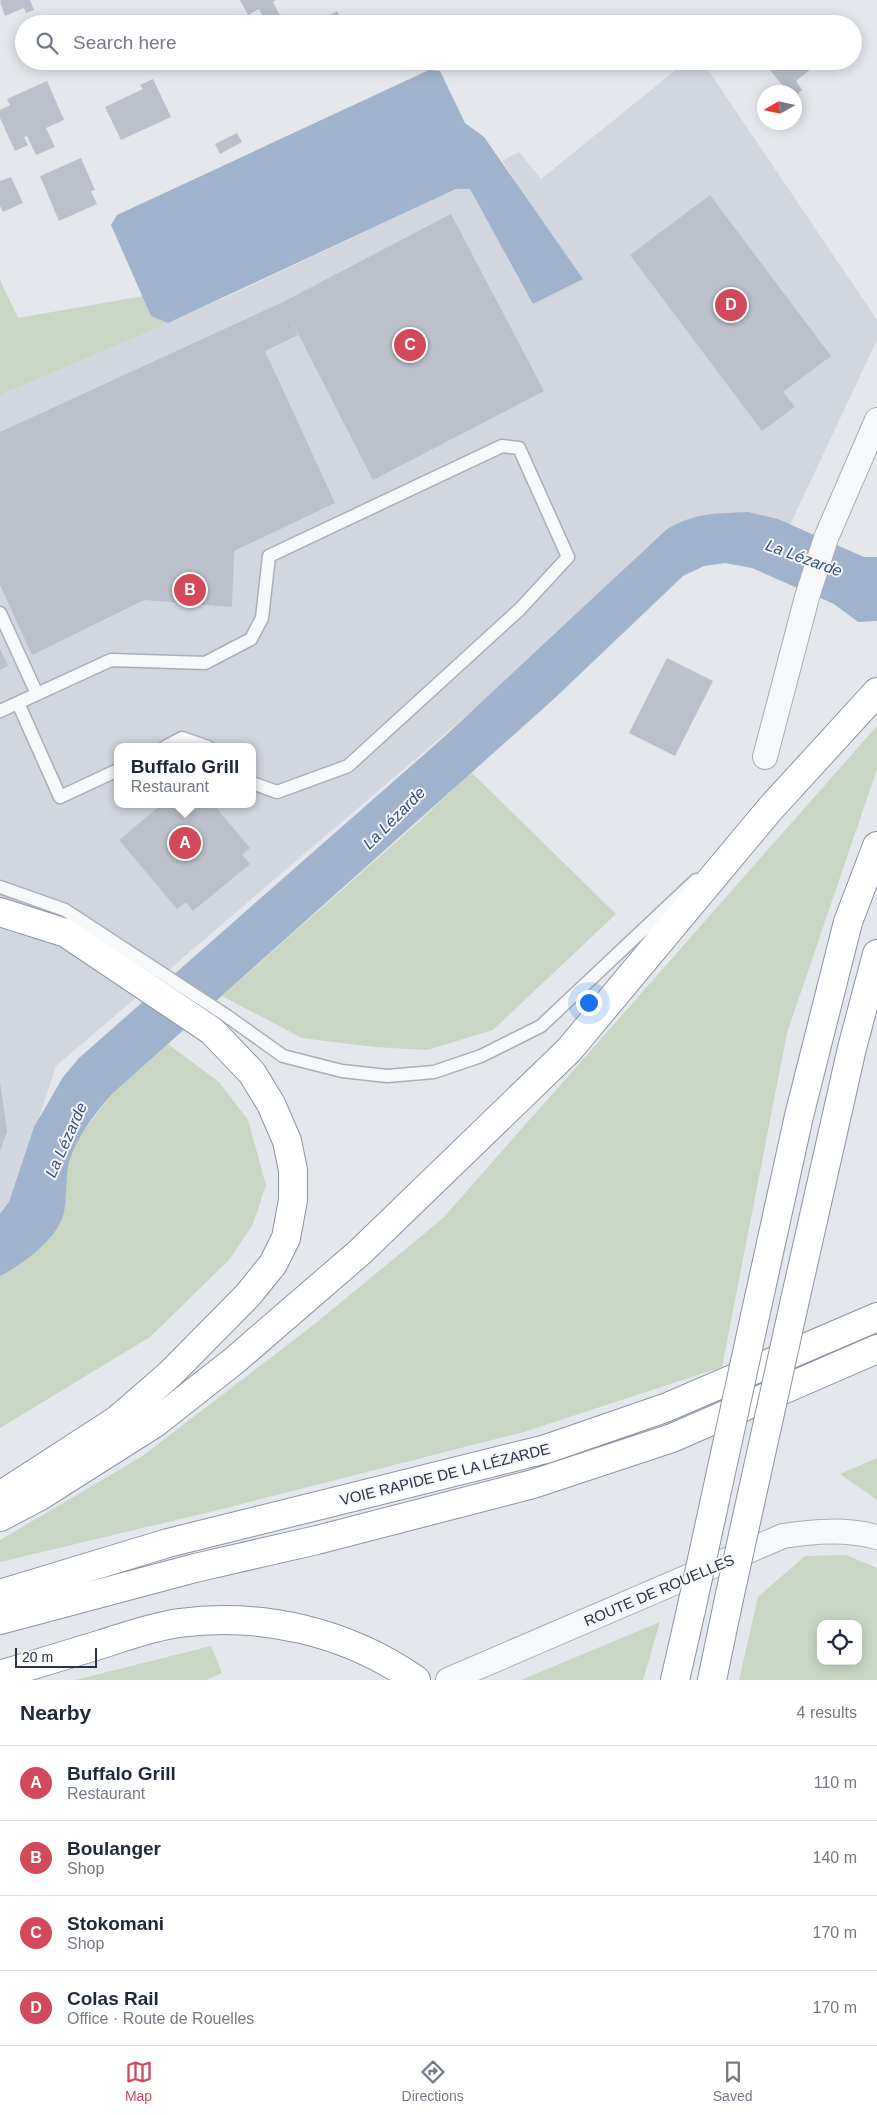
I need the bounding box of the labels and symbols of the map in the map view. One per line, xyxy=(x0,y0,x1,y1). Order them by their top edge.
north arrow xyxy=(757,85,802,130)
pin: D xyxy=(715,286,747,324)
pin: C xyxy=(394,326,426,364)
water label: La Lézarde xyxy=(763,536,845,580)
pin: B xyxy=(174,571,206,609)
water label: La Lézarde xyxy=(360,784,428,852)
pin: A xyxy=(169,824,201,862)
your location xyxy=(576,990,602,1016)
water label: La Lézarde xyxy=(42,1100,90,1180)
street label: VOIE RAPIDE DE LA LÉZARDE xyxy=(338,1440,552,1508)
street label: ROUTE DE ROUELLES xyxy=(581,1551,737,1629)
scale bar xyxy=(15,1645,98,1668)

